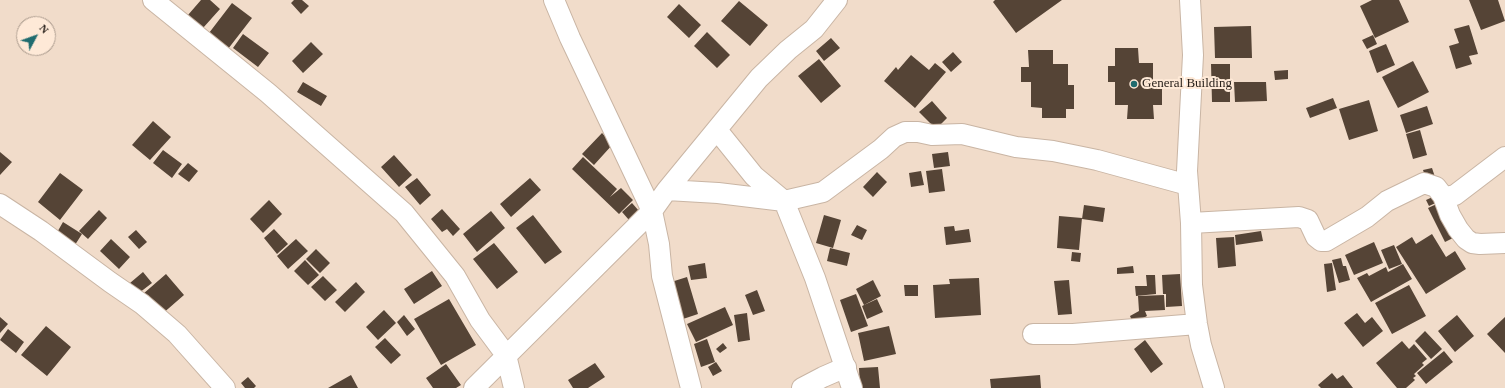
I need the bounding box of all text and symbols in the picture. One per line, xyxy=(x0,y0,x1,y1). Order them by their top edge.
north arrow xyxy=(16,16,56,56)
text: N xyxy=(37,22,51,36)
place label: General Building xyxy=(1142,76,1232,92)
marker: General Building xyxy=(1129,79,1139,89)

